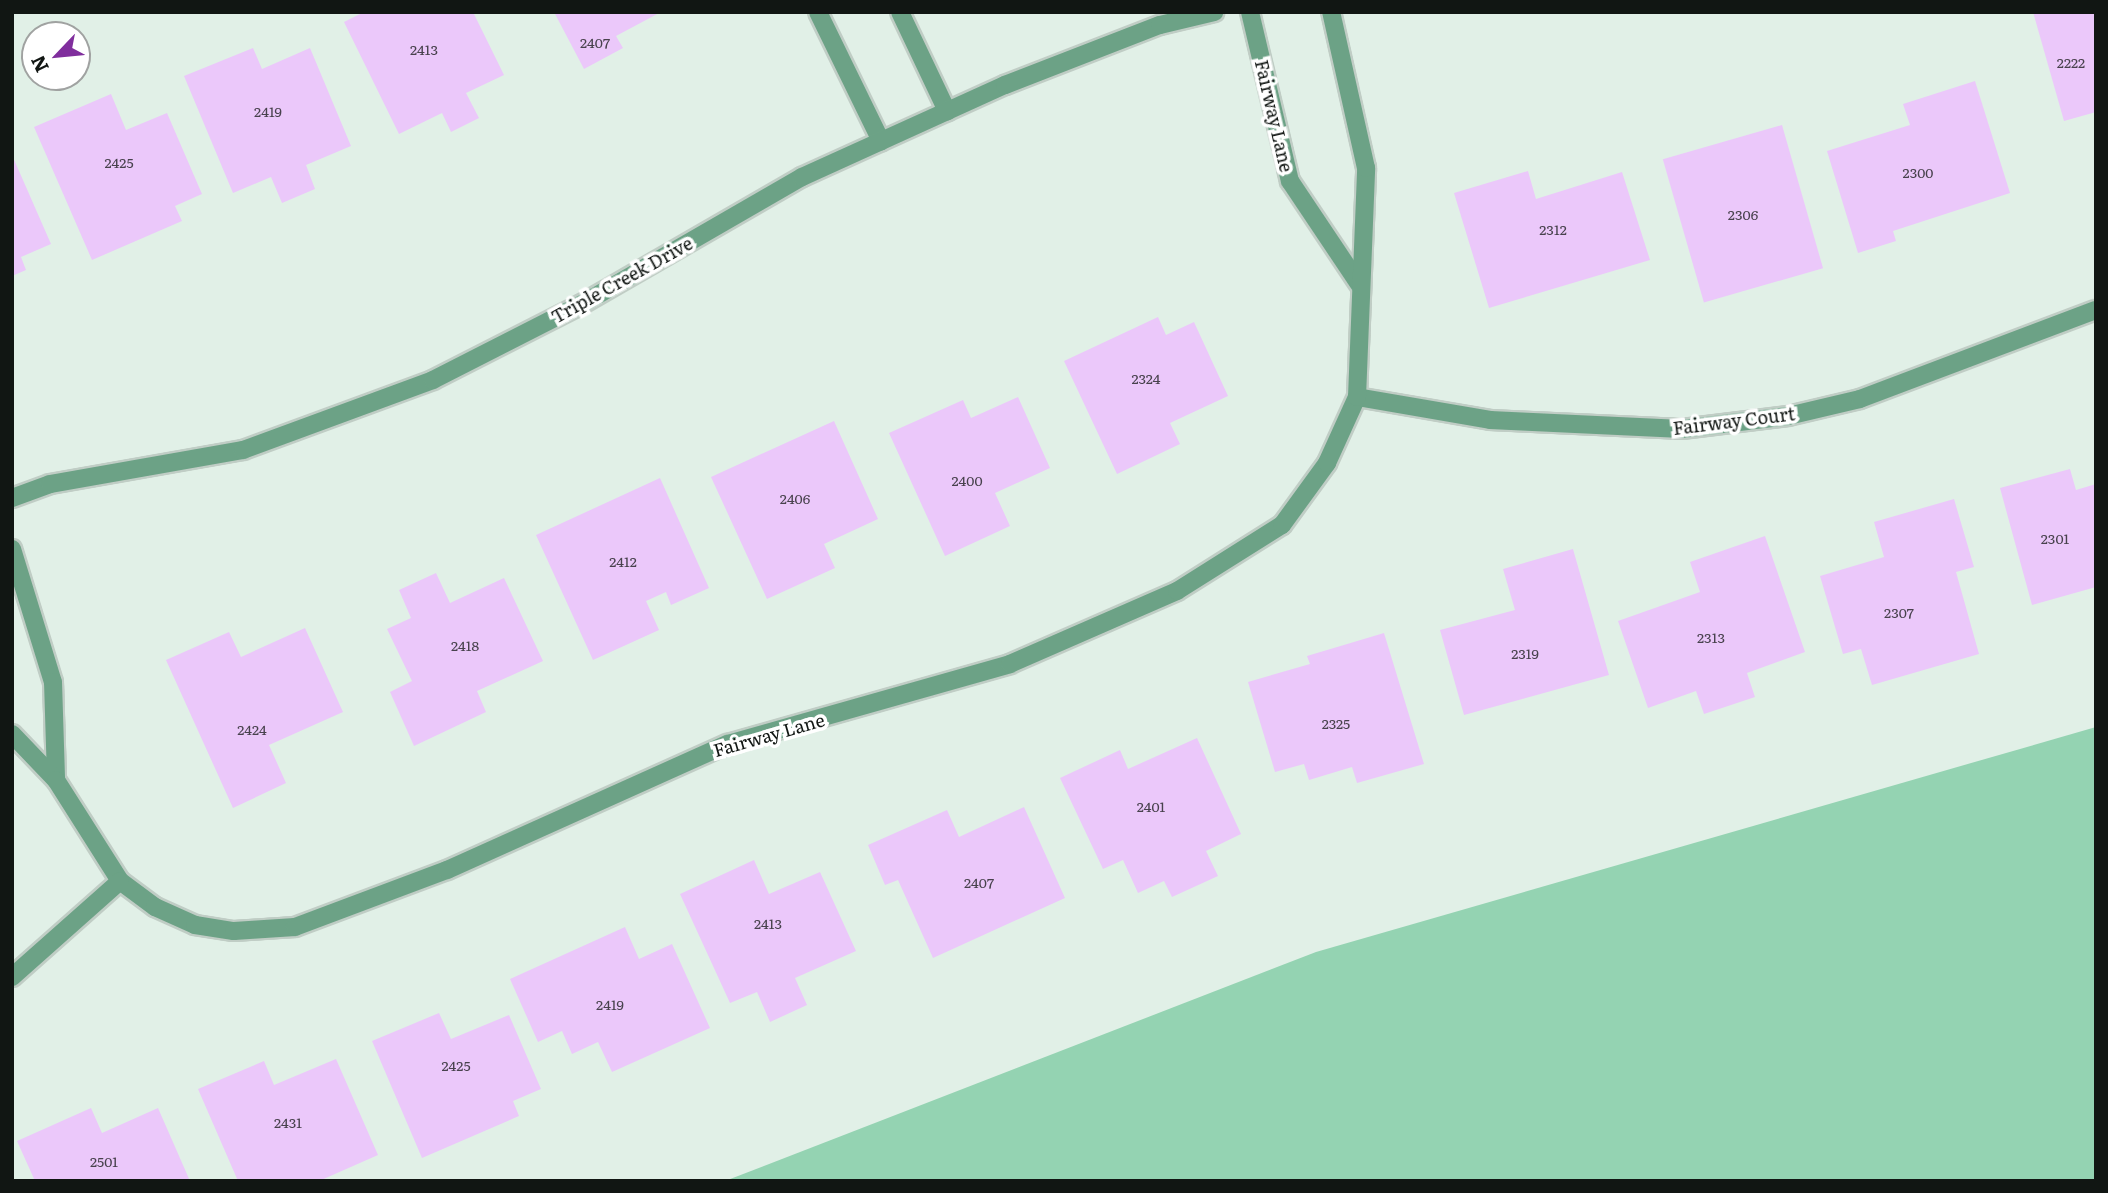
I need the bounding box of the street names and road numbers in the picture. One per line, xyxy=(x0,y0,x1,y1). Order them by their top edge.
street label: Fairway Lane xyxy=(1251,58,1297,174)
street label: Triple Creek Drive xyxy=(548,232,696,328)
street label: Fairway Court xyxy=(1672,403,1796,439)
street label: Fairway Lane xyxy=(711,709,827,761)

